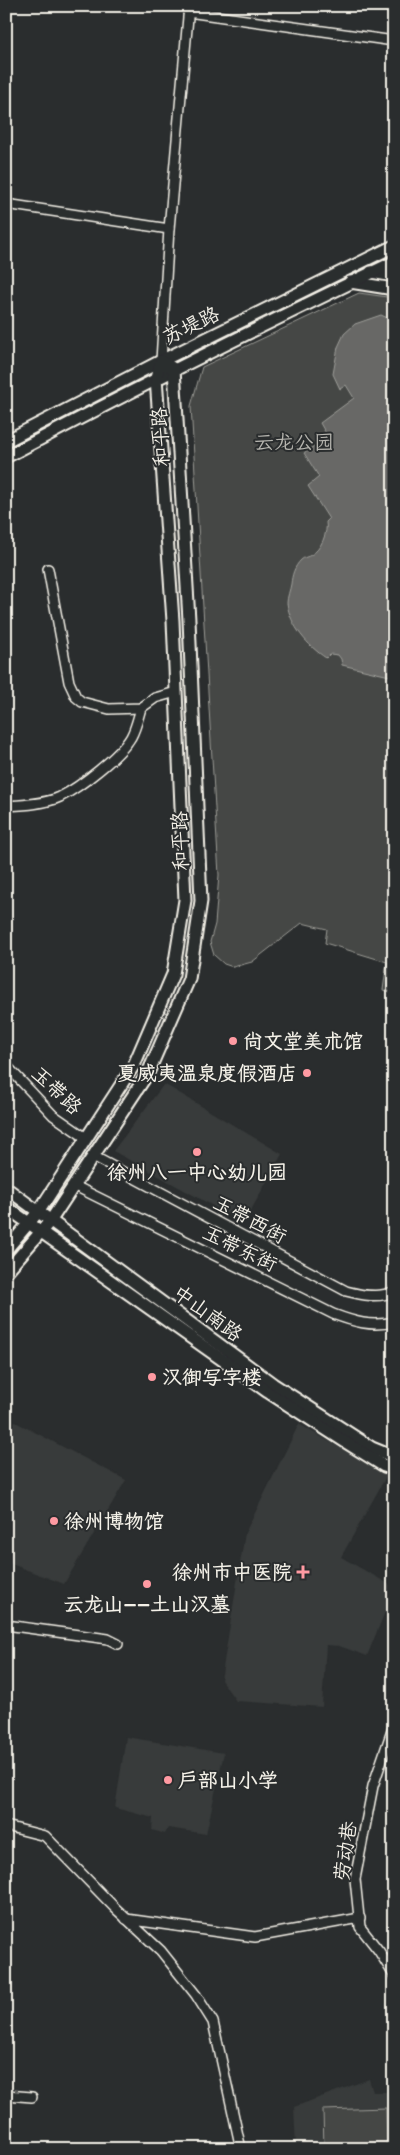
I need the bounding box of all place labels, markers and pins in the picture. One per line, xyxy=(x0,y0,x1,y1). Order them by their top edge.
place label: 尚文堂美术馆 xyxy=(243,1030,363,1058)
marker: 尚文堂美术馆 xyxy=(227,1035,239,1047)
place label: 夏威夷温泉度假酒店 xyxy=(117,1062,297,1090)
marker: 夏威夷温泉度假酒店 xyxy=(301,1067,313,1079)
marker: 徐州八一中心幼儿园 xyxy=(191,1146,203,1158)
place label: 徐州八一中心幼儿园 xyxy=(107,1161,287,1189)
place label: 汉御写字楼 xyxy=(162,1366,262,1394)
marker: 汉御写字楼 xyxy=(146,1371,158,1383)
place label: 徐州博物馆 xyxy=(64,1510,164,1538)
marker: 徐州博物馆 xyxy=(48,1515,60,1527)
place label: 徐州市中医院 xyxy=(172,1561,292,1589)
marker: 徐州市中医院 xyxy=(296,1565,310,1579)
marker: 云龙山——土山汉墓 xyxy=(141,1578,153,1590)
place label: 云龙山——土山汉墓 xyxy=(64,1593,230,1621)
place label: 户部山小学 xyxy=(178,1769,278,1797)
marker: 户部山小学 xyxy=(162,1774,174,1786)

